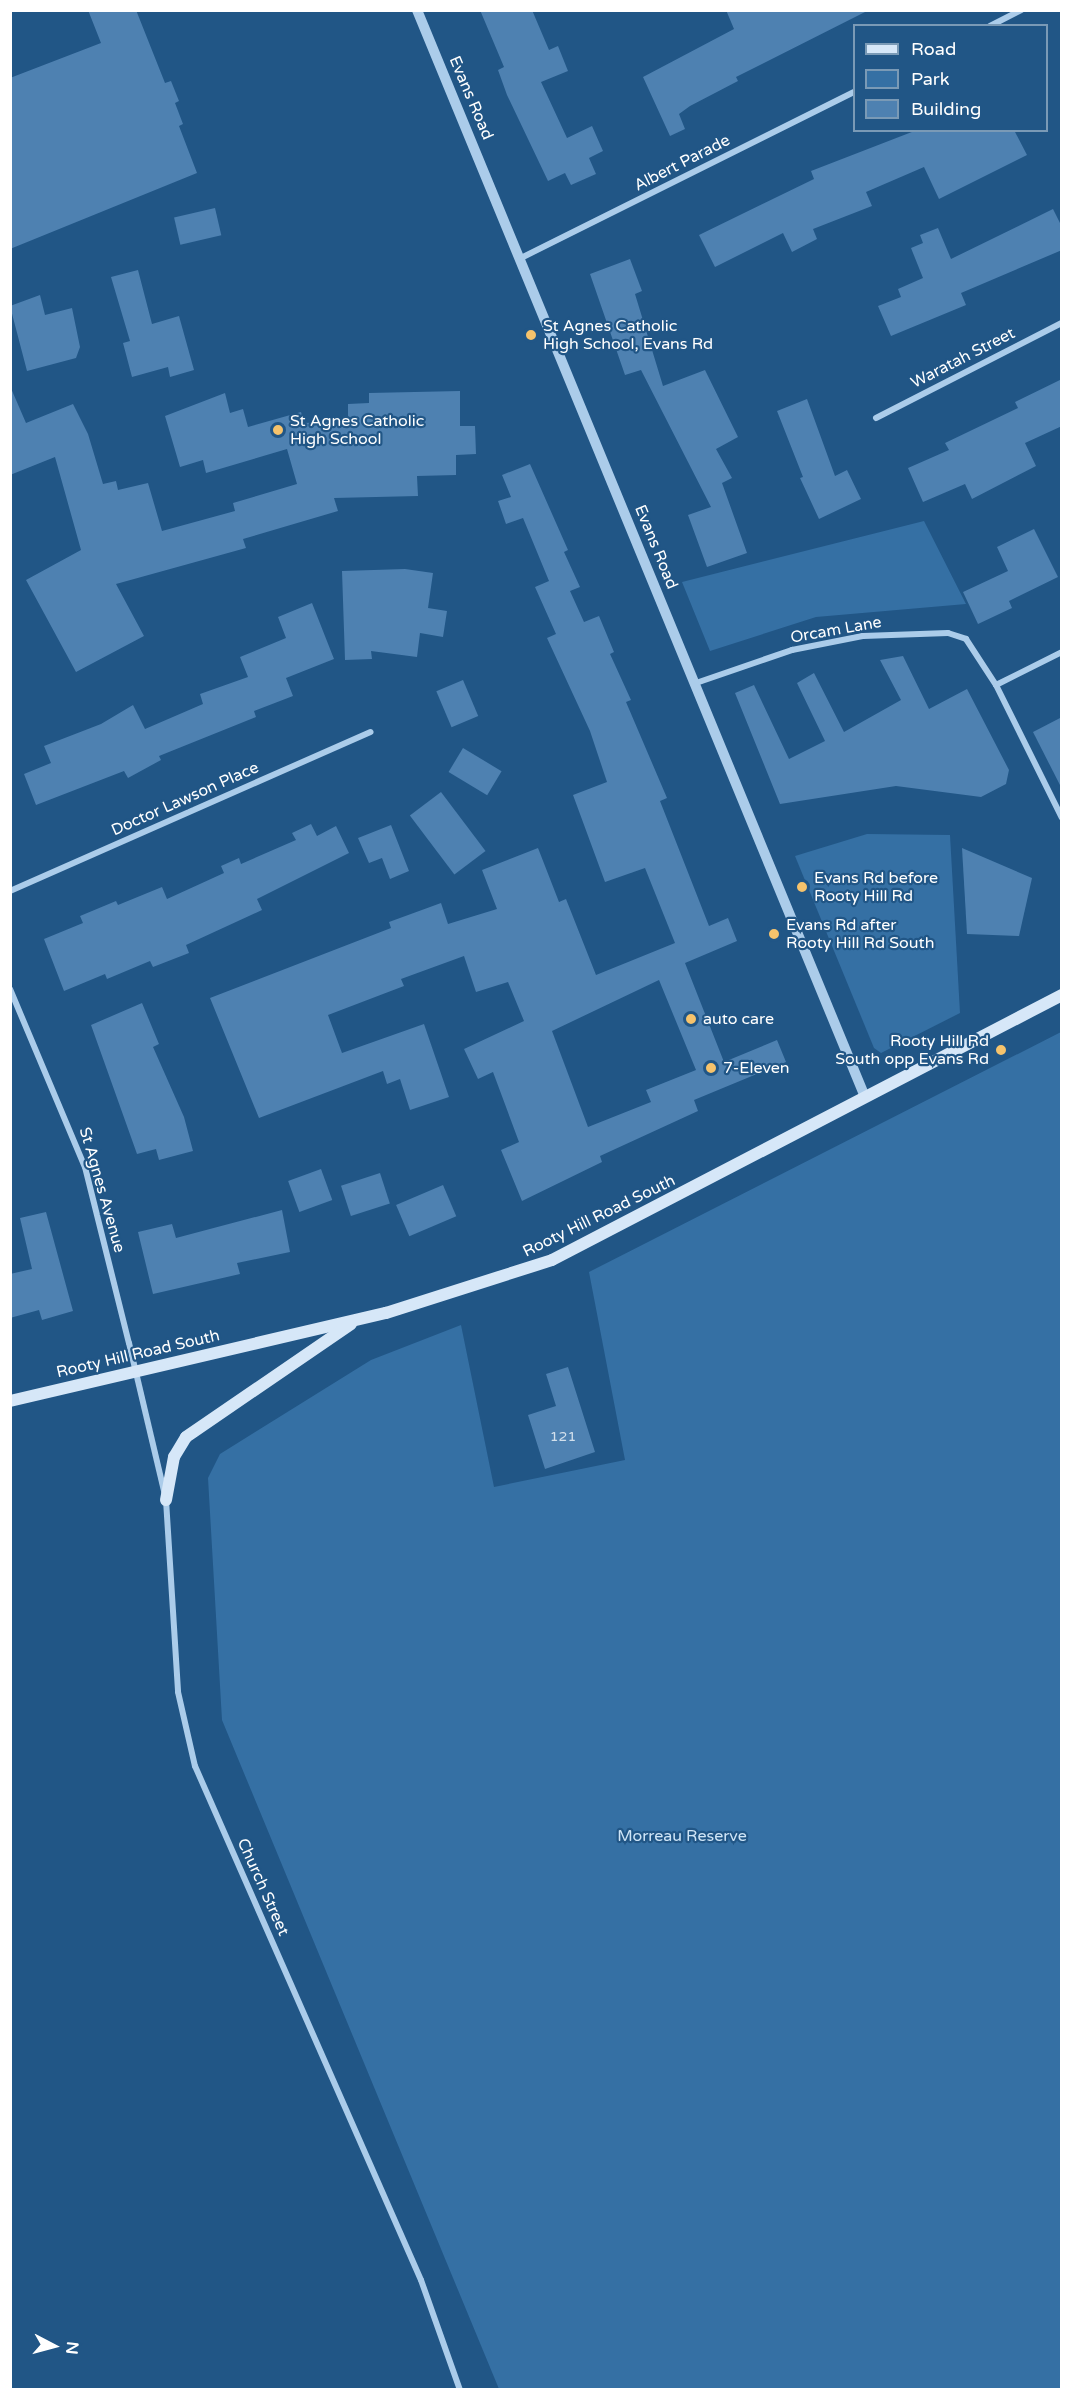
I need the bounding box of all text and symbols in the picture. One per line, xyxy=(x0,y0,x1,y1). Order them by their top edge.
legend xyxy=(853,24,1048,132)
text: Road xyxy=(911,38,956,60)
street label: Evans Road xyxy=(445,53,497,143)
text: Park xyxy=(911,68,949,90)
text: Building xyxy=(911,98,981,120)
street label: Albert Parade xyxy=(631,131,733,195)
place label: St Agnes Catholic High School, Evans Rd xyxy=(543,316,713,354)
street label: Waratah Street xyxy=(908,324,1018,392)
marker: St Agnes Catholic High School, Evans Rd xyxy=(524,328,538,342)
place label: St Agnes Catholic High School xyxy=(290,411,424,449)
marker: St Agnes Catholic High School xyxy=(271,423,285,437)
street label: Evans Road xyxy=(630,502,682,592)
street label: Orcam Lane xyxy=(789,613,883,647)
street label: Doctor Lawson Place xyxy=(108,758,262,840)
place label: Evans Rd before Rooty Hill Rd xyxy=(814,868,938,906)
marker: Evans Rd before Rooty Hill Rd xyxy=(795,880,809,894)
place label: Evans Rd after Rooty Hill Rd South xyxy=(786,915,934,953)
marker: Evans Rd after Rooty Hill Rd South xyxy=(767,927,781,941)
place label: auto care xyxy=(703,1009,774,1029)
marker: auto care xyxy=(684,1012,698,1026)
place label: Rooty Hill Rd South opp Evans Rd xyxy=(835,1031,989,1069)
marker: Rooty Hill Rd South opp Evans Rd xyxy=(994,1043,1008,1057)
place label: 7-Eleven xyxy=(723,1058,790,1078)
marker: 7-Eleven xyxy=(704,1061,718,1075)
street label: St Agnes Avenue xyxy=(75,1125,129,1255)
street label: Rooty Hill Road South xyxy=(520,1171,678,1261)
street label: Rooty Hill Road South xyxy=(54,1326,222,1382)
house number: 121 xyxy=(550,1429,576,1445)
park label: Morreau Reserve xyxy=(617,1826,747,1846)
street label: Church Street xyxy=(233,1835,293,1939)
north arrow xyxy=(24,2316,84,2376)
text: N xyxy=(61,2340,83,2355)

